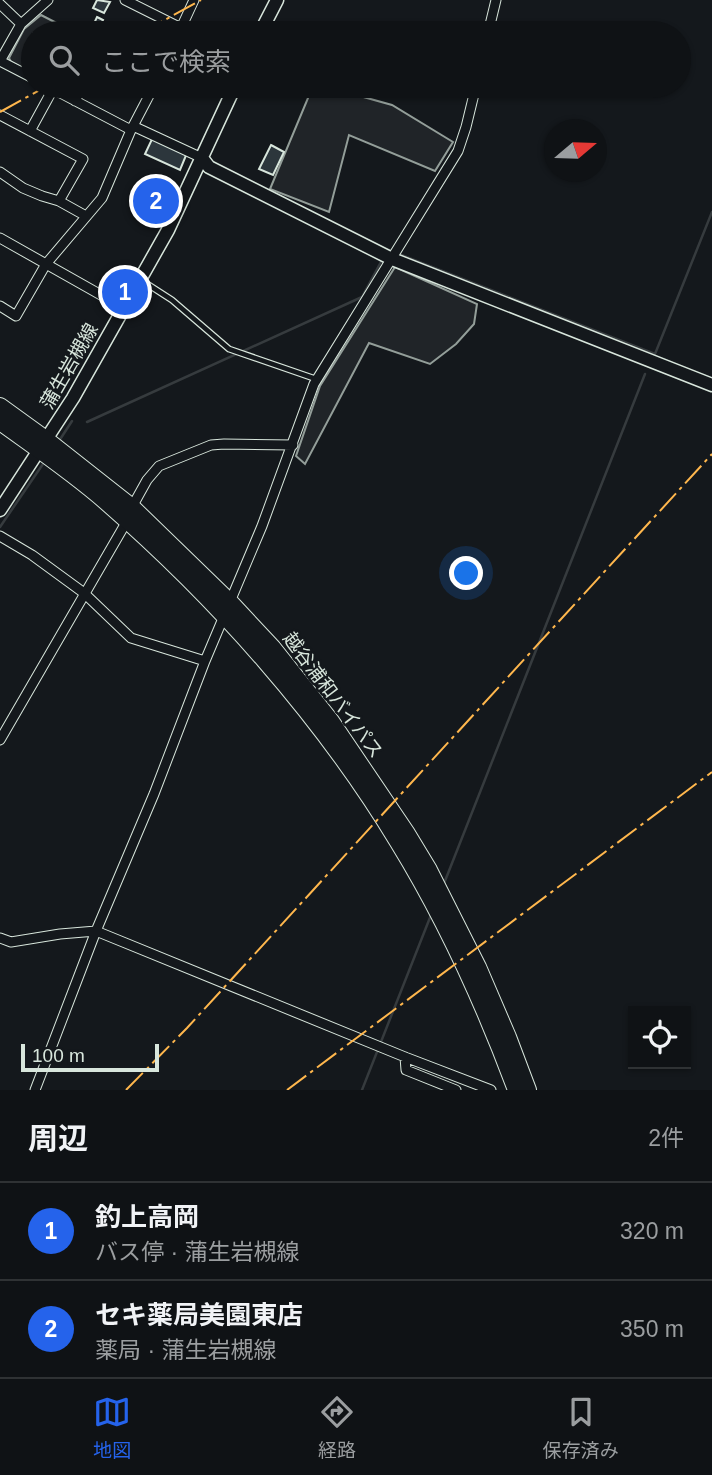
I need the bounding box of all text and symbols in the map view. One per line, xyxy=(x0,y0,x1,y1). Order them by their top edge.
search box xyxy=(21,21,691,98)
icon: search xyxy=(45,41,83,79)
text: ここで検索 xyxy=(101,47,231,77)
north arrow xyxy=(544,119,607,182)
pin: 2 xyxy=(133,175,179,227)
pin: 1 xyxy=(102,266,148,318)
street label: 蒲生岩槻線 xyxy=(36,320,102,412)
your location xyxy=(449,556,483,590)
street label: 越谷浦和バイパス xyxy=(279,628,387,762)
map controls xyxy=(628,1006,691,1069)
button: locate xyxy=(628,1006,691,1069)
scale bar xyxy=(21,1041,159,1073)
text: 100 m xyxy=(32,1045,85,1066)
text: 周辺 xyxy=(28,1122,88,1155)
text: 2件 xyxy=(648,1125,684,1151)
text: 釣上高岡 xyxy=(95,1202,199,1232)
text: 1 xyxy=(45,1218,57,1244)
text: 320 m xyxy=(620,1218,684,1244)
text: バス停 · 蒲生岩槻線 xyxy=(95,1239,299,1265)
text: セキ薬局美園東店 xyxy=(95,1300,303,1330)
text: 2 xyxy=(45,1316,57,1342)
text: 350 m xyxy=(620,1316,684,1342)
text: 薬局 · 蒲生岩槻線 xyxy=(95,1337,276,1363)
tab: 地図 xyxy=(93,1393,131,1462)
tab: 経路 xyxy=(318,1393,356,1462)
tab: 保存済み xyxy=(543,1393,619,1462)

